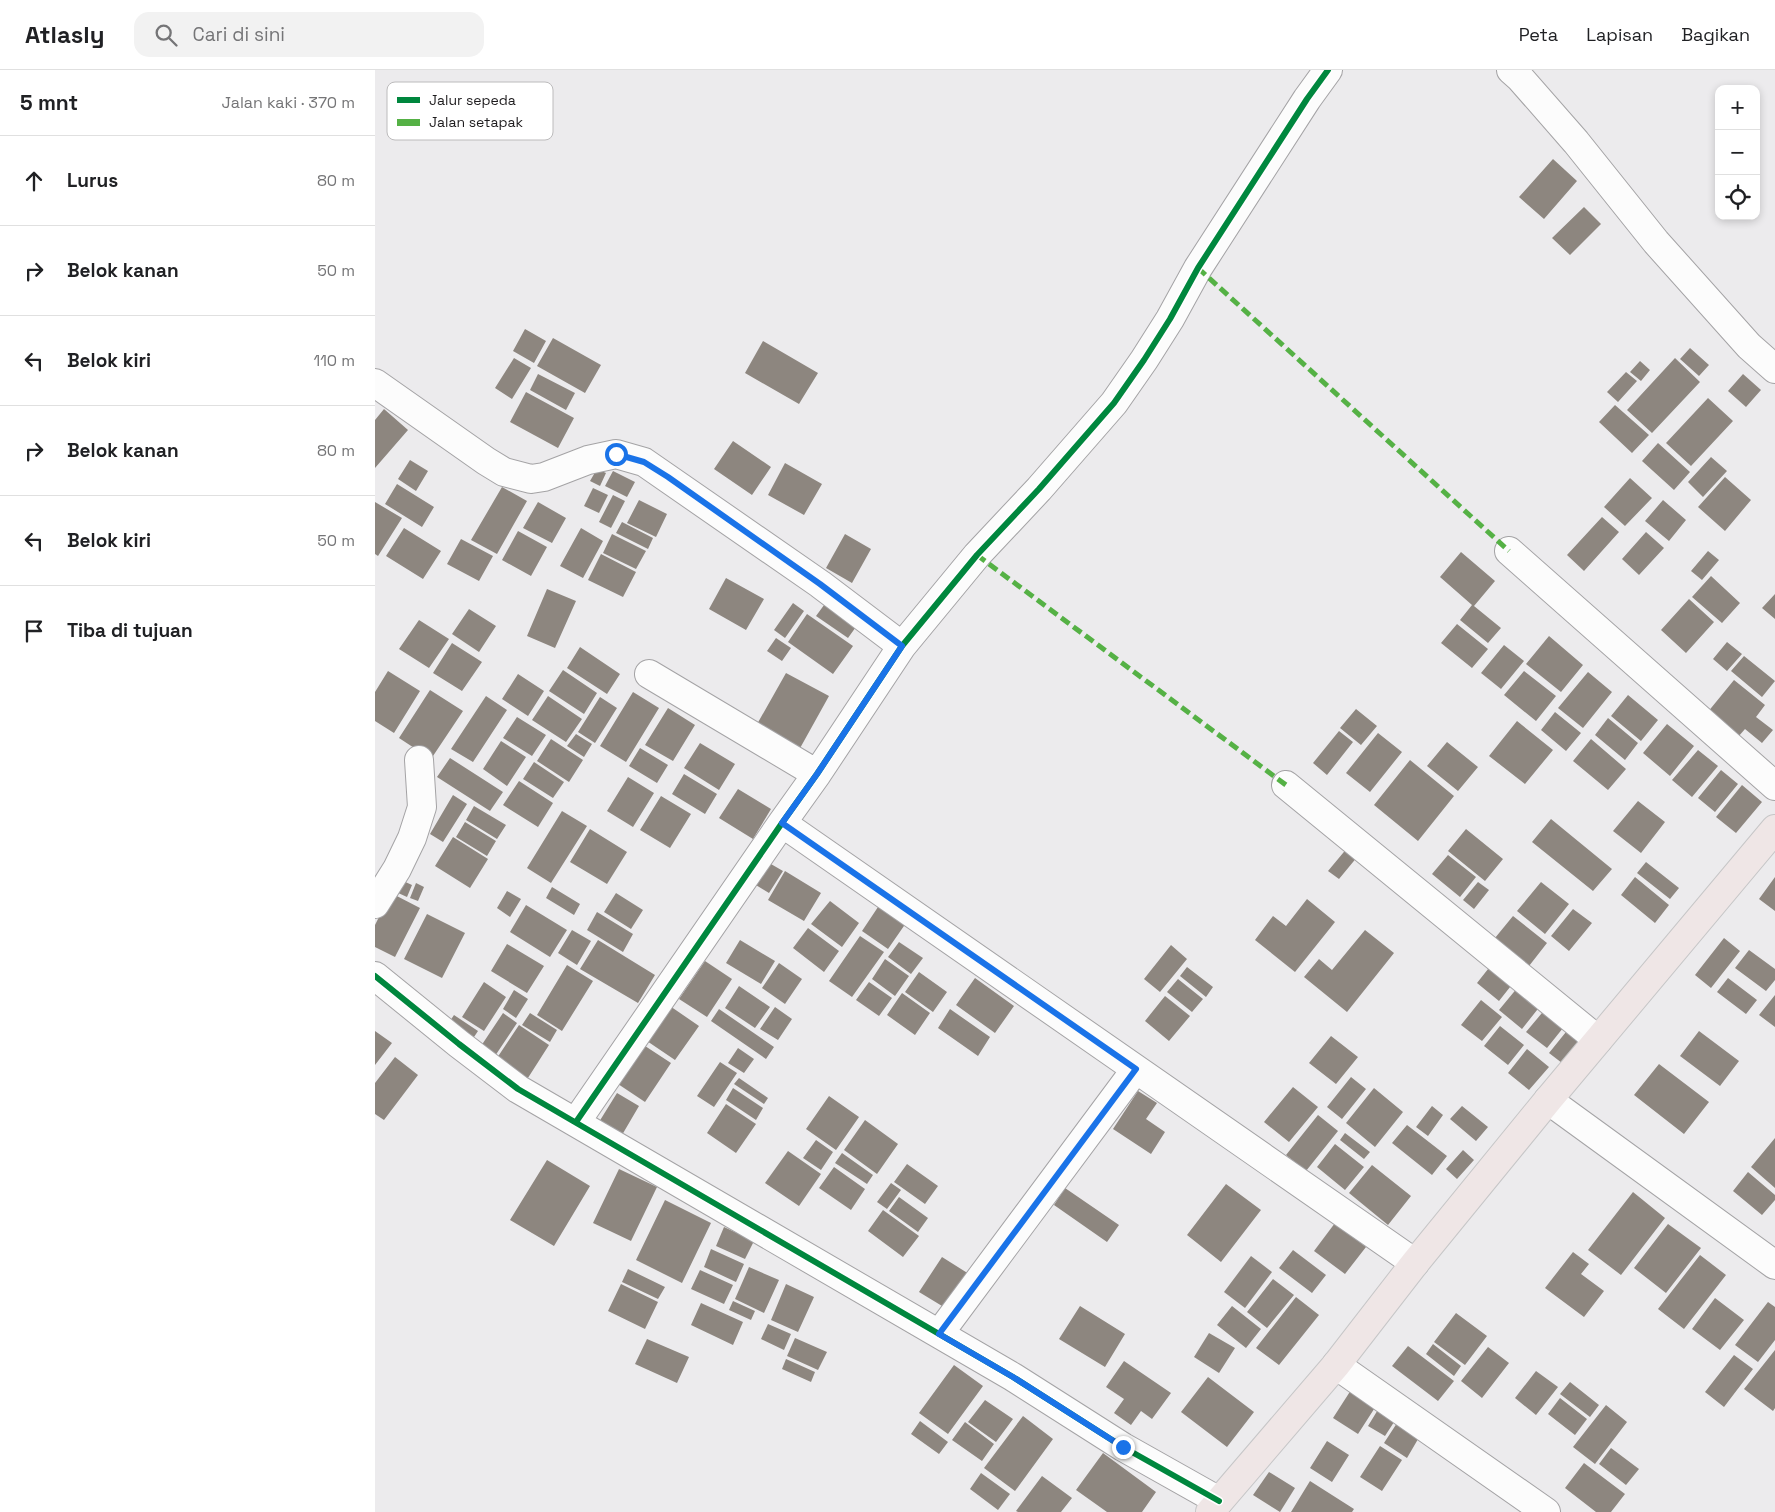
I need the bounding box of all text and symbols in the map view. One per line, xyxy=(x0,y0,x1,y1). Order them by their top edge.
search box xyxy=(134,12,484,57)
text: Atlasly xyxy=(25,19,104,50)
icon: search xyxy=(152,21,180,49)
text: Cari di sini xyxy=(192,22,285,47)
text: Peta xyxy=(1519,23,1558,46)
text: Lapisan xyxy=(1586,23,1653,46)
text: Bagikan xyxy=(1681,23,1750,46)
legend xyxy=(387,82,553,140)
map controls xyxy=(1715,85,1760,220)
button: + xyxy=(1715,85,1760,130)
text: 5 mnt xyxy=(20,89,78,116)
text: Jalur sepeda xyxy=(429,91,516,109)
text: Jalan kaki · 370 m xyxy=(222,92,355,113)
text: Jalan setapak xyxy=(429,113,524,131)
button: − xyxy=(1715,130,1760,175)
icon: ahead xyxy=(20,167,48,195)
text: Lurus xyxy=(67,168,118,193)
text: 80 m xyxy=(317,170,355,191)
button: locate xyxy=(1715,175,1760,220)
icon: right xyxy=(20,257,48,285)
text: Belok kanan xyxy=(67,258,179,283)
text: 50 m xyxy=(317,260,355,281)
icon: left xyxy=(20,347,48,375)
text: Belok kiri xyxy=(67,348,151,373)
text: 110 m xyxy=(313,350,355,371)
icon: right xyxy=(20,437,48,465)
text: Belok kanan xyxy=(67,438,179,463)
text: 80 m xyxy=(317,440,355,461)
route start xyxy=(605,443,628,466)
icon: left xyxy=(20,527,48,555)
text: Belok kiri xyxy=(67,528,151,553)
text: 50 m xyxy=(317,530,355,551)
icon: arrive xyxy=(20,617,48,645)
text: Tiba di tujuan xyxy=(67,618,193,643)
route end xyxy=(1112,1436,1135,1459)

